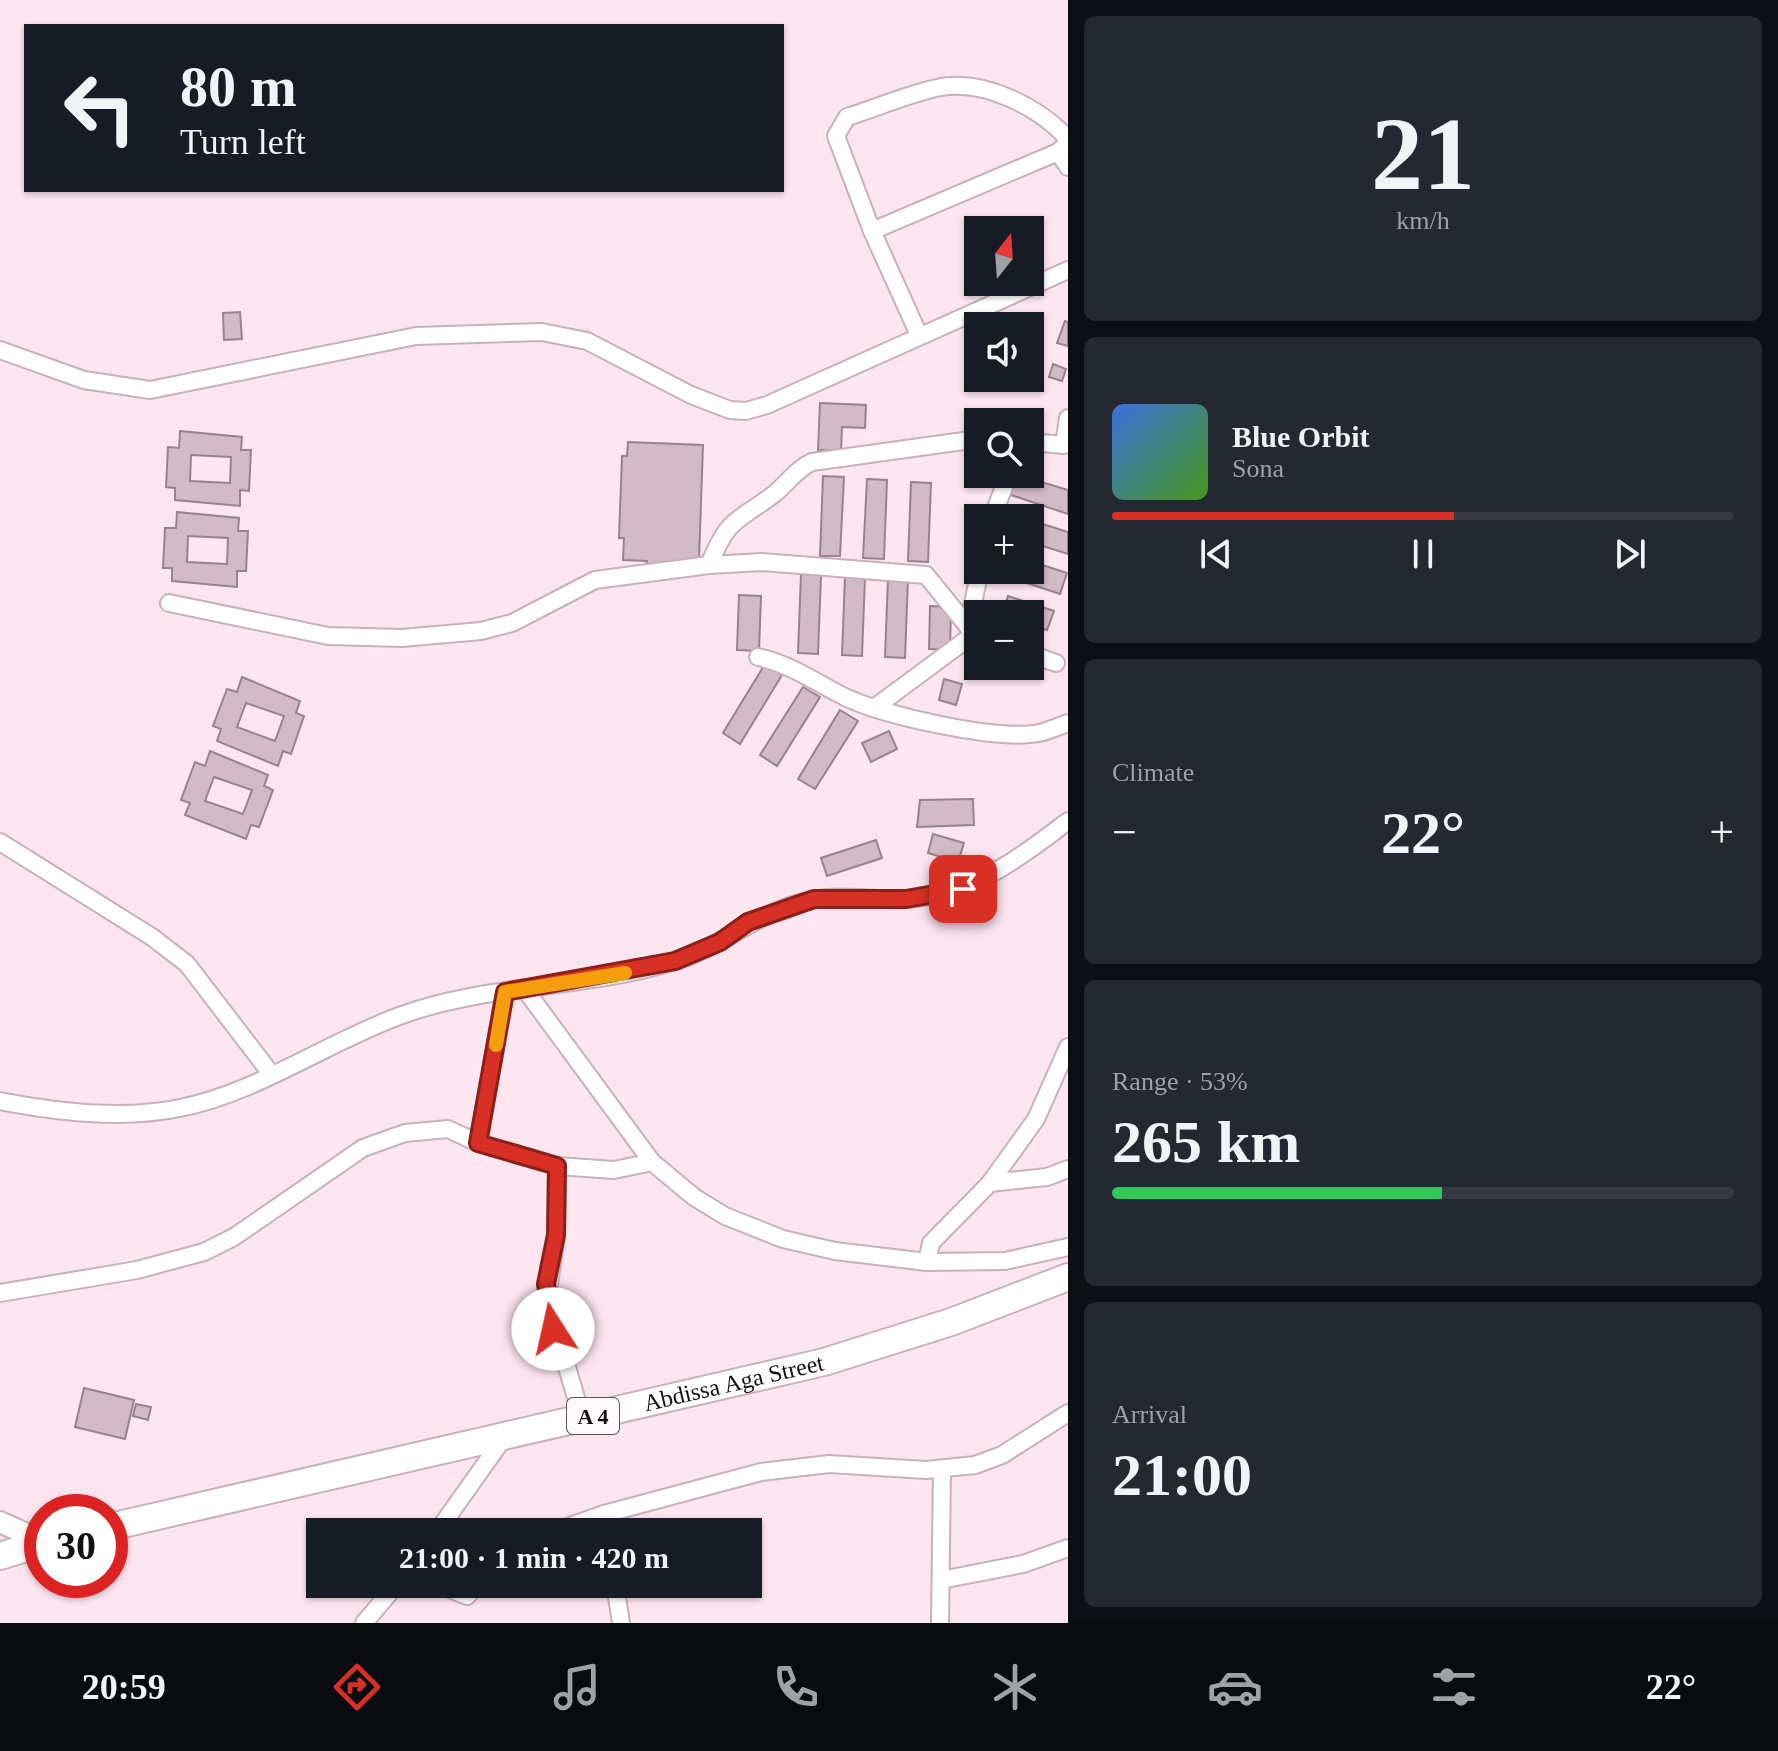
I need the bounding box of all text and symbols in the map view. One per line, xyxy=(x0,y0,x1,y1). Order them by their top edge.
icon: left xyxy=(48,56,152,160)
text: 80 m xyxy=(180,56,297,118)
text: 21 xyxy=(1371,96,1475,211)
text: Turn left xyxy=(180,122,306,162)
text: km/h xyxy=(1396,206,1450,235)
north arrow xyxy=(964,216,1044,296)
map controls xyxy=(964,216,1044,680)
button: sound xyxy=(964,312,1044,392)
button: search xyxy=(964,408,1044,488)
text: Blue Orbit xyxy=(1232,420,1370,453)
text: Sona xyxy=(1232,454,1284,483)
button: + xyxy=(964,504,1044,584)
icon: previous xyxy=(1194,532,1238,576)
icon: pause xyxy=(1401,532,1445,576)
icon: next xyxy=(1608,532,1652,576)
button: − xyxy=(964,600,1044,680)
text: Climate xyxy=(1112,758,1194,787)
text: 22° xyxy=(1381,800,1465,866)
text: − xyxy=(1112,808,1137,857)
text: + xyxy=(1709,808,1734,857)
pin xyxy=(929,855,997,923)
icon: arrive xyxy=(941,867,985,911)
text: Range · 53% xyxy=(1112,1067,1248,1096)
text: 265 km xyxy=(1112,1109,1300,1175)
position arrow xyxy=(511,1287,595,1371)
street label: Abdissa Aga Street xyxy=(641,1349,826,1416)
road number: A 4 xyxy=(567,1398,619,1434)
text: Arrival xyxy=(1112,1400,1187,1429)
text: 21:00 xyxy=(1112,1442,1252,1508)
speed limit sign: 30 xyxy=(24,1494,128,1598)
text: 21:00 · 1 min · 420 m xyxy=(399,1541,669,1574)
icon: directions xyxy=(329,1659,385,1715)
icon: music xyxy=(549,1659,605,1715)
icon: phone xyxy=(768,1659,824,1715)
icon: climate xyxy=(987,1659,1043,1715)
icon: car xyxy=(1207,1659,1263,1715)
icon: filters xyxy=(1426,1659,1482,1715)
text: 20:59 xyxy=(82,1667,166,1707)
text: 22° xyxy=(1646,1667,1696,1707)

